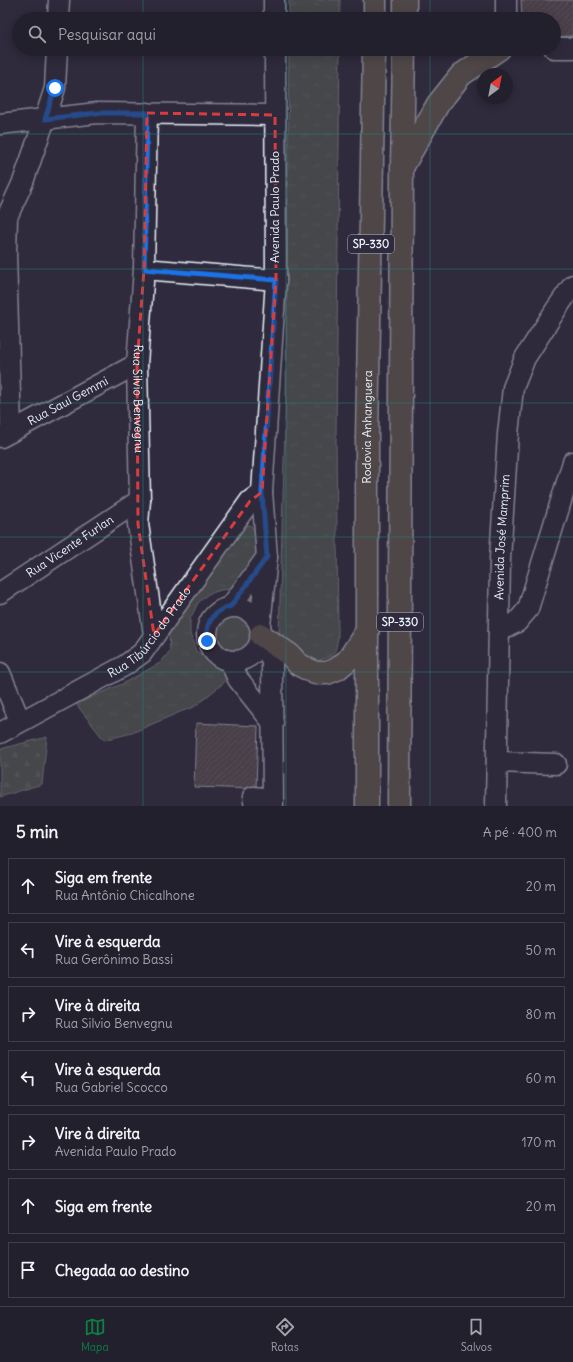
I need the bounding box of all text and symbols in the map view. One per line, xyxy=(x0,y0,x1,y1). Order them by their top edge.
search box xyxy=(12,12,561,56)
icon: search xyxy=(26,23,48,45)
text: Pesquisar aqui xyxy=(58,25,156,44)
north arrow xyxy=(477,68,513,104)
route start xyxy=(46,79,64,97)
street label: Avenida Paulo Prado xyxy=(267,151,282,263)
road number: SP-330 xyxy=(348,235,394,253)
street label: Rua Silvio Benvegnu xyxy=(130,344,147,453)
street label: Rodovia Anhanguera xyxy=(359,370,375,484)
street label: Rua Saul Gemmi xyxy=(25,373,111,428)
street label: Avenida José Mamprim xyxy=(491,473,512,600)
street label: Rua Vicente Furlan xyxy=(23,512,116,580)
street label: Rua Tibúrcio do Prado xyxy=(105,583,194,681)
road number: SP-330 xyxy=(377,613,423,631)
route end xyxy=(198,632,216,650)
text: 5 min xyxy=(16,821,58,843)
text: A pé · 400 m xyxy=(483,824,557,841)
text: Siga em frente xyxy=(55,868,152,887)
icon: ahead xyxy=(17,875,39,897)
text: 20 m xyxy=(526,878,556,895)
text: Rua Antônio Chicalhone xyxy=(55,887,195,904)
text: Vire à esquerda xyxy=(55,932,161,951)
icon: left xyxy=(17,939,39,961)
text: 50 m xyxy=(525,942,556,959)
text: Rua Gerônimo Bassi xyxy=(55,951,173,968)
text: Vire à direita xyxy=(55,996,140,1015)
icon: right xyxy=(17,1003,39,1025)
text: 80 m xyxy=(525,1006,556,1023)
text: Rua Silvio Benvegnu xyxy=(55,1015,172,1032)
text: Vire à esquerda xyxy=(55,1060,161,1079)
icon: left xyxy=(17,1067,39,1089)
text: 60 m xyxy=(525,1070,556,1087)
text: Rua Gabriel Scocco xyxy=(55,1079,168,1096)
text: Vire à direita xyxy=(55,1124,140,1143)
icon: right xyxy=(17,1131,39,1153)
text: 170 m xyxy=(521,1134,556,1151)
text: Avenida Paulo Prado xyxy=(55,1143,176,1160)
icon: ahead xyxy=(17,1195,39,1217)
text: Siga em frente xyxy=(55,1197,152,1216)
text: 20 m xyxy=(526,1198,556,1215)
icon: arrive xyxy=(17,1259,39,1281)
text: Chegada ao destino xyxy=(55,1261,189,1280)
tab: Mapa xyxy=(81,1316,109,1354)
tab: Rotas xyxy=(271,1316,299,1354)
tab: Salvos xyxy=(461,1316,492,1354)

